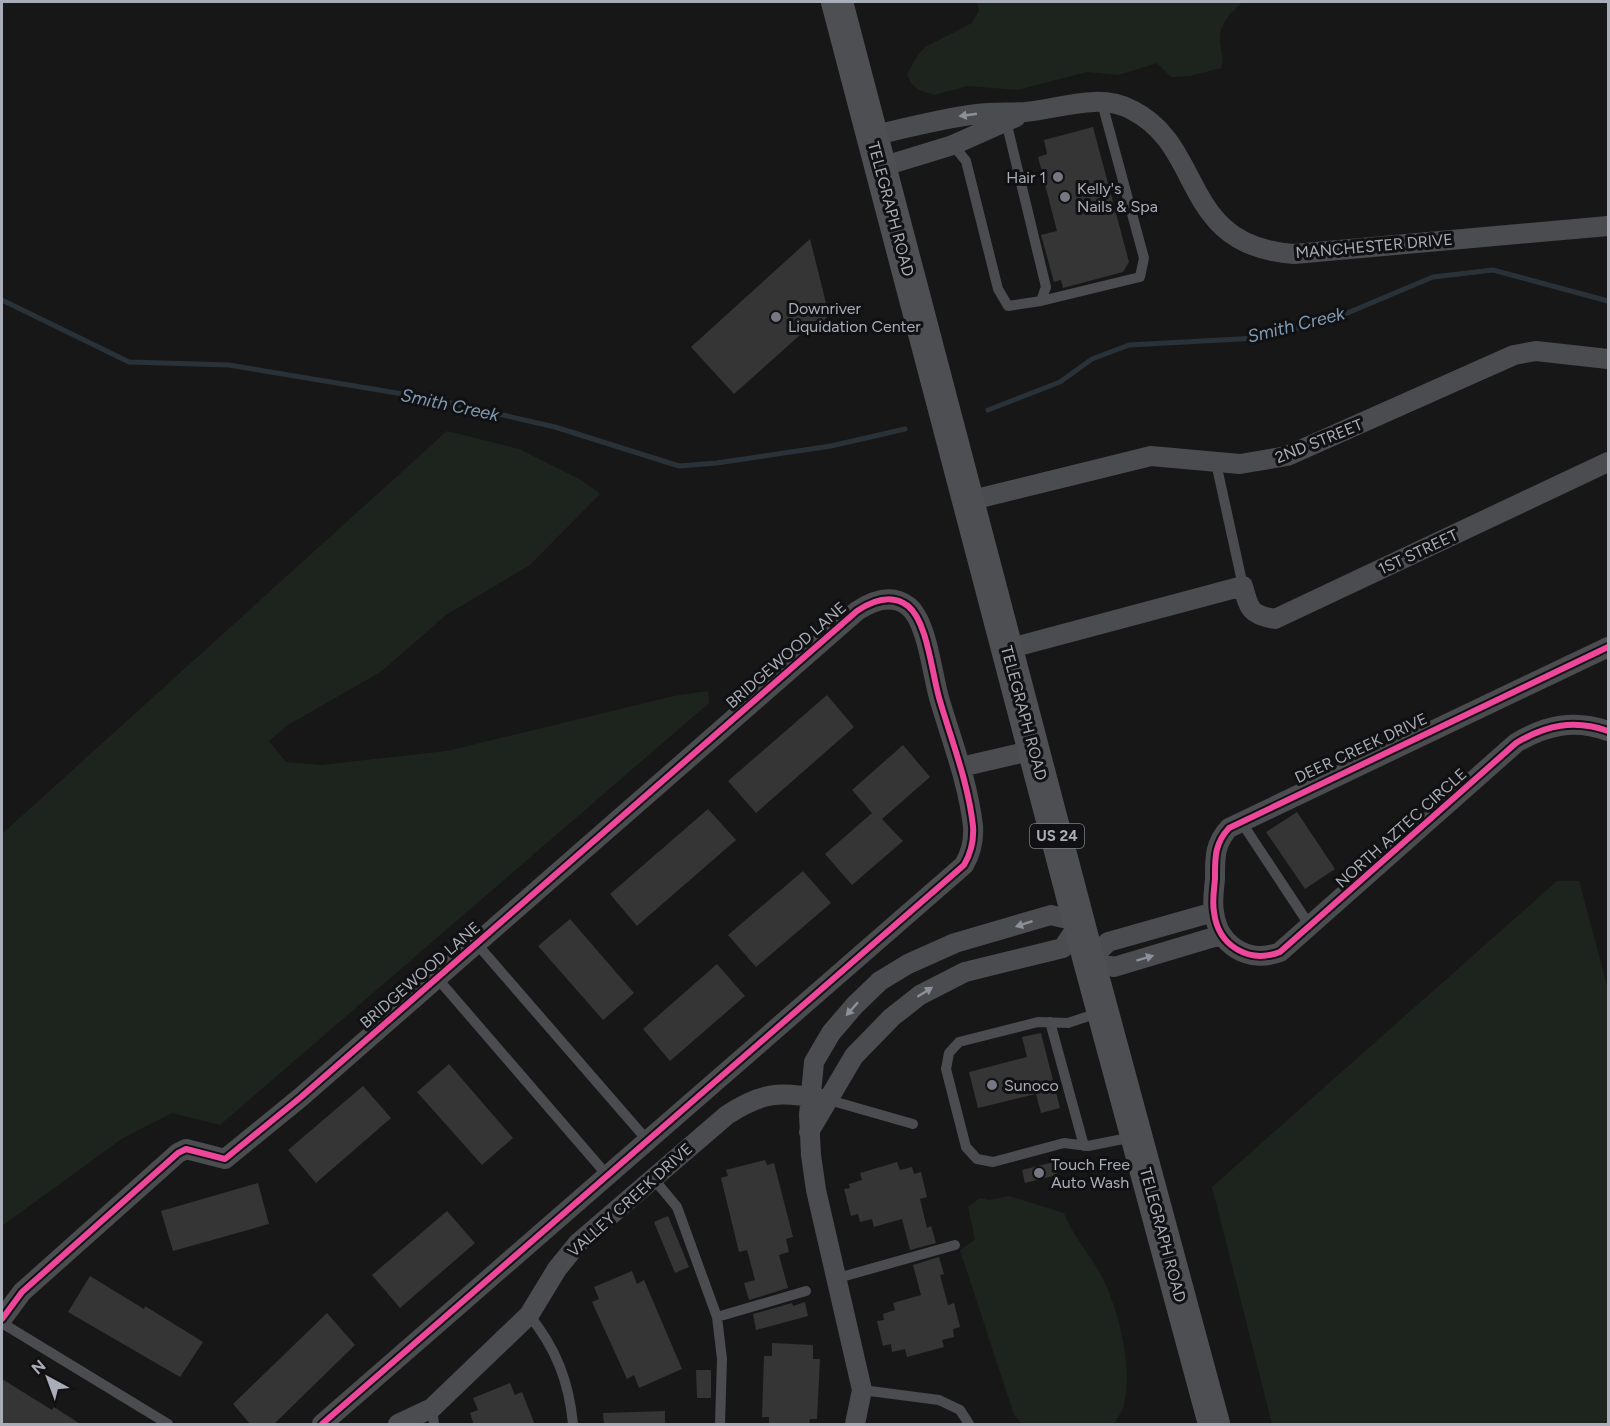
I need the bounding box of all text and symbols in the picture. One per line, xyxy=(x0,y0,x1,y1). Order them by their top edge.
one-way arrow xyxy=(959,111,978,120)
street label: TELEGRAPH ROAD xyxy=(864,140,918,278)
place label: Hair 1 xyxy=(1006,168,1046,187)
marker: Hair 1 xyxy=(1051,170,1065,184)
place label: Kelly's Nails & Spa xyxy=(1077,179,1158,216)
marker: Kelly's Nails & Spa xyxy=(1058,190,1072,204)
street label: MANCHESTER DRIVE xyxy=(1295,230,1453,262)
place label: Downriver Liquidation Center xyxy=(788,299,921,336)
water label: Smith Creek xyxy=(1245,302,1348,348)
marker: Downriver Liquidation Center xyxy=(769,310,783,324)
water label: Smith Creek xyxy=(399,384,502,426)
street label: 2ND STREET xyxy=(1272,415,1366,467)
street label: 1ST STREET xyxy=(1375,525,1461,579)
street label: BRIDGEWOOD LANE xyxy=(722,598,850,712)
street label: TELEGRAPH ROAD xyxy=(997,644,1051,782)
street label: DEER CREEK DRIVE xyxy=(1292,709,1430,787)
street label: NORTH AZTEC CIRCLE xyxy=(1332,764,1470,892)
road number: US 24 xyxy=(1030,824,1084,848)
street label: BRIDGEWOOD LANE xyxy=(356,918,484,1032)
one-way arrow xyxy=(1015,920,1033,929)
one-way arrow xyxy=(1136,953,1154,962)
one-way arrow xyxy=(917,986,934,997)
one-way arrow xyxy=(846,1001,859,1016)
place label: Sunoco xyxy=(1004,1076,1059,1095)
marker: Sunoco xyxy=(985,1078,999,1092)
street label: VALLEY CREEK DRIVE xyxy=(564,1139,696,1261)
place label: Touch Free Auto Wash xyxy=(1051,1155,1130,1192)
marker: Touch Free Auto Wash xyxy=(1032,1166,1046,1180)
street label: TELEGRAPH ROAD xyxy=(1136,1166,1190,1304)
north arrow xyxy=(18,1348,78,1408)
text: N xyxy=(28,1356,49,1378)

